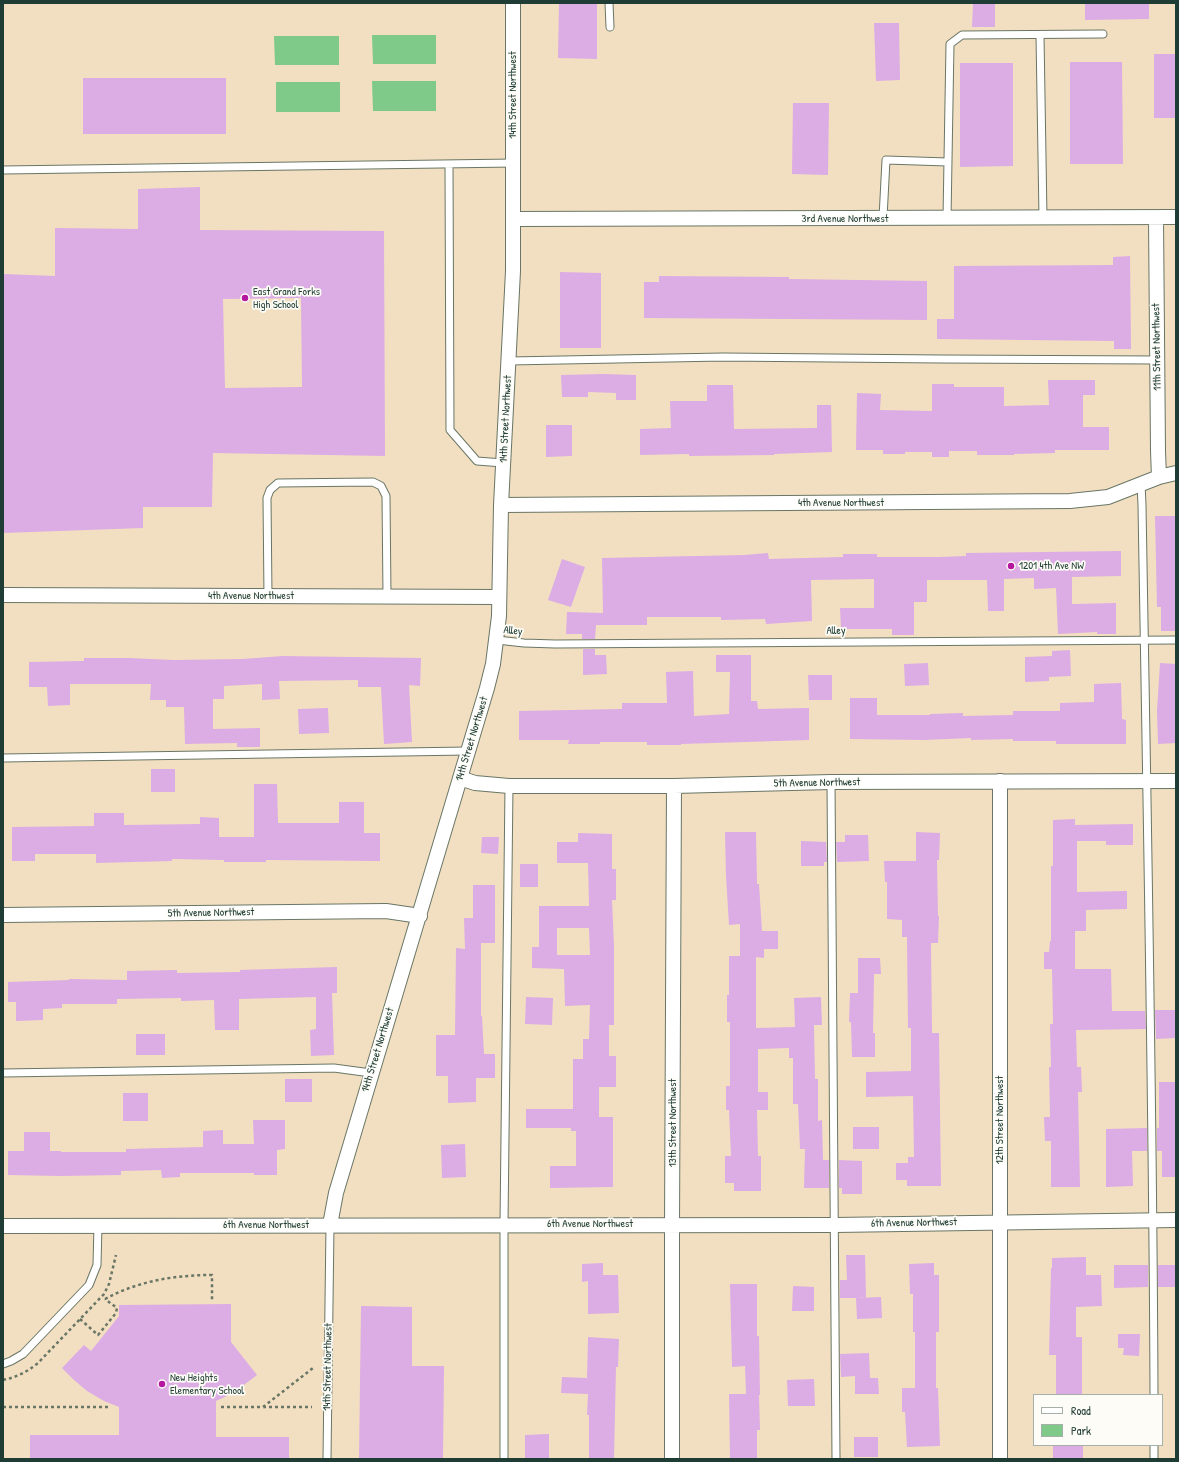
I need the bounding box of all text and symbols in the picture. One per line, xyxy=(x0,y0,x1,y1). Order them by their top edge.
street label: 14th Street Northwest xyxy=(506,51,520,139)
street label: 3rd Avenue Northwest xyxy=(802,212,888,226)
place label: East Grand Forks High School xyxy=(253,285,320,311)
marker: East Grand Forks High School xyxy=(240,293,250,303)
street label: 11th Street Northwest xyxy=(1150,303,1164,391)
street label: 14th Street Northwest xyxy=(497,375,515,463)
street label: 4th Avenue Northwest xyxy=(798,496,884,510)
place label: 1201 4th Ave NW xyxy=(1019,559,1084,573)
marker: 1201 4th Ave NW xyxy=(1006,561,1016,571)
street label: 4th Avenue Northwest xyxy=(208,589,294,603)
street label: Alley xyxy=(503,623,523,639)
street label: Alley xyxy=(826,624,846,638)
street label: 14th Street Northwest xyxy=(453,695,491,783)
street label: 5th Avenue Northwest xyxy=(774,776,860,790)
street label: 5th Avenue Northwest xyxy=(168,906,254,920)
street label: 14th Street Northwest xyxy=(359,1006,397,1094)
street label: 12th Street Northwest xyxy=(993,1076,1007,1164)
street label: 13th Street Northwest xyxy=(666,1079,680,1167)
street label: 6th Avenue Northwest xyxy=(871,1216,957,1230)
street label: 6th Avenue Northwest xyxy=(547,1217,633,1231)
street label: 6th Avenue Northwest xyxy=(223,1218,309,1232)
street label: 14th Street Northwest xyxy=(321,1323,335,1411)
place label: New Heights Elementary School xyxy=(170,1371,244,1397)
marker: New Heights Elementary School xyxy=(157,1379,167,1389)
legend xyxy=(1033,1394,1163,1446)
text: Road xyxy=(1071,1402,1091,1419)
text: Park xyxy=(1071,1422,1091,1439)

